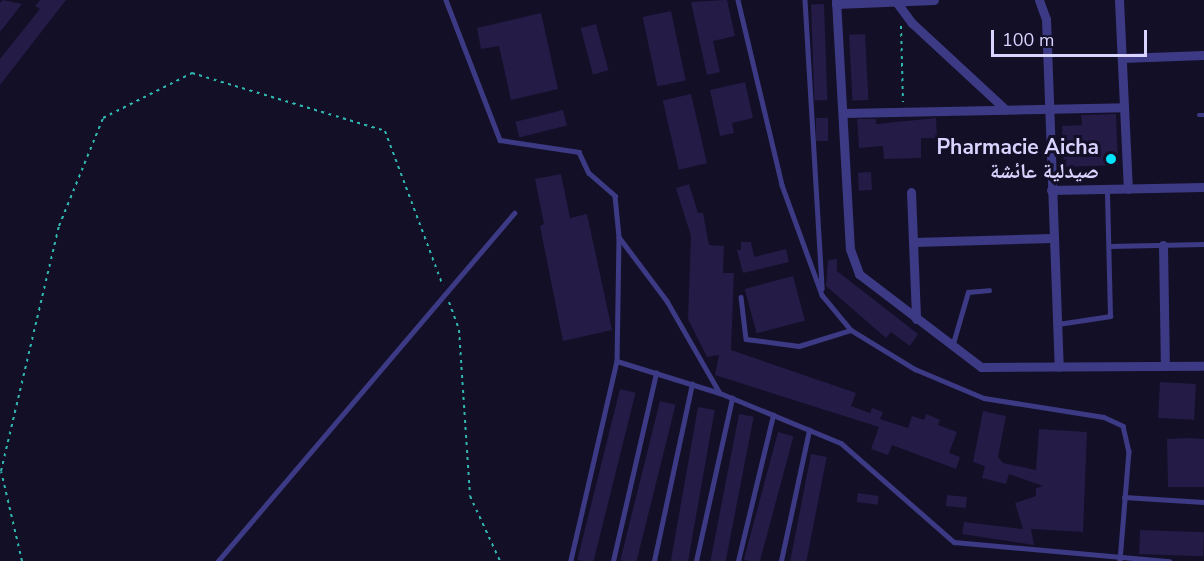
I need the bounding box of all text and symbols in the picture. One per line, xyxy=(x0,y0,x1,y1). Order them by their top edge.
scale bar xyxy=(994,18,1150,56)
text: 100 m xyxy=(1002,28,1054,52)
place label: Pharmacie Aicha صيدلية عائشة xyxy=(936,134,1099,184)
marker: Pharmacie Aicha صيدلية عائشة xyxy=(1104,152,1118,166)

